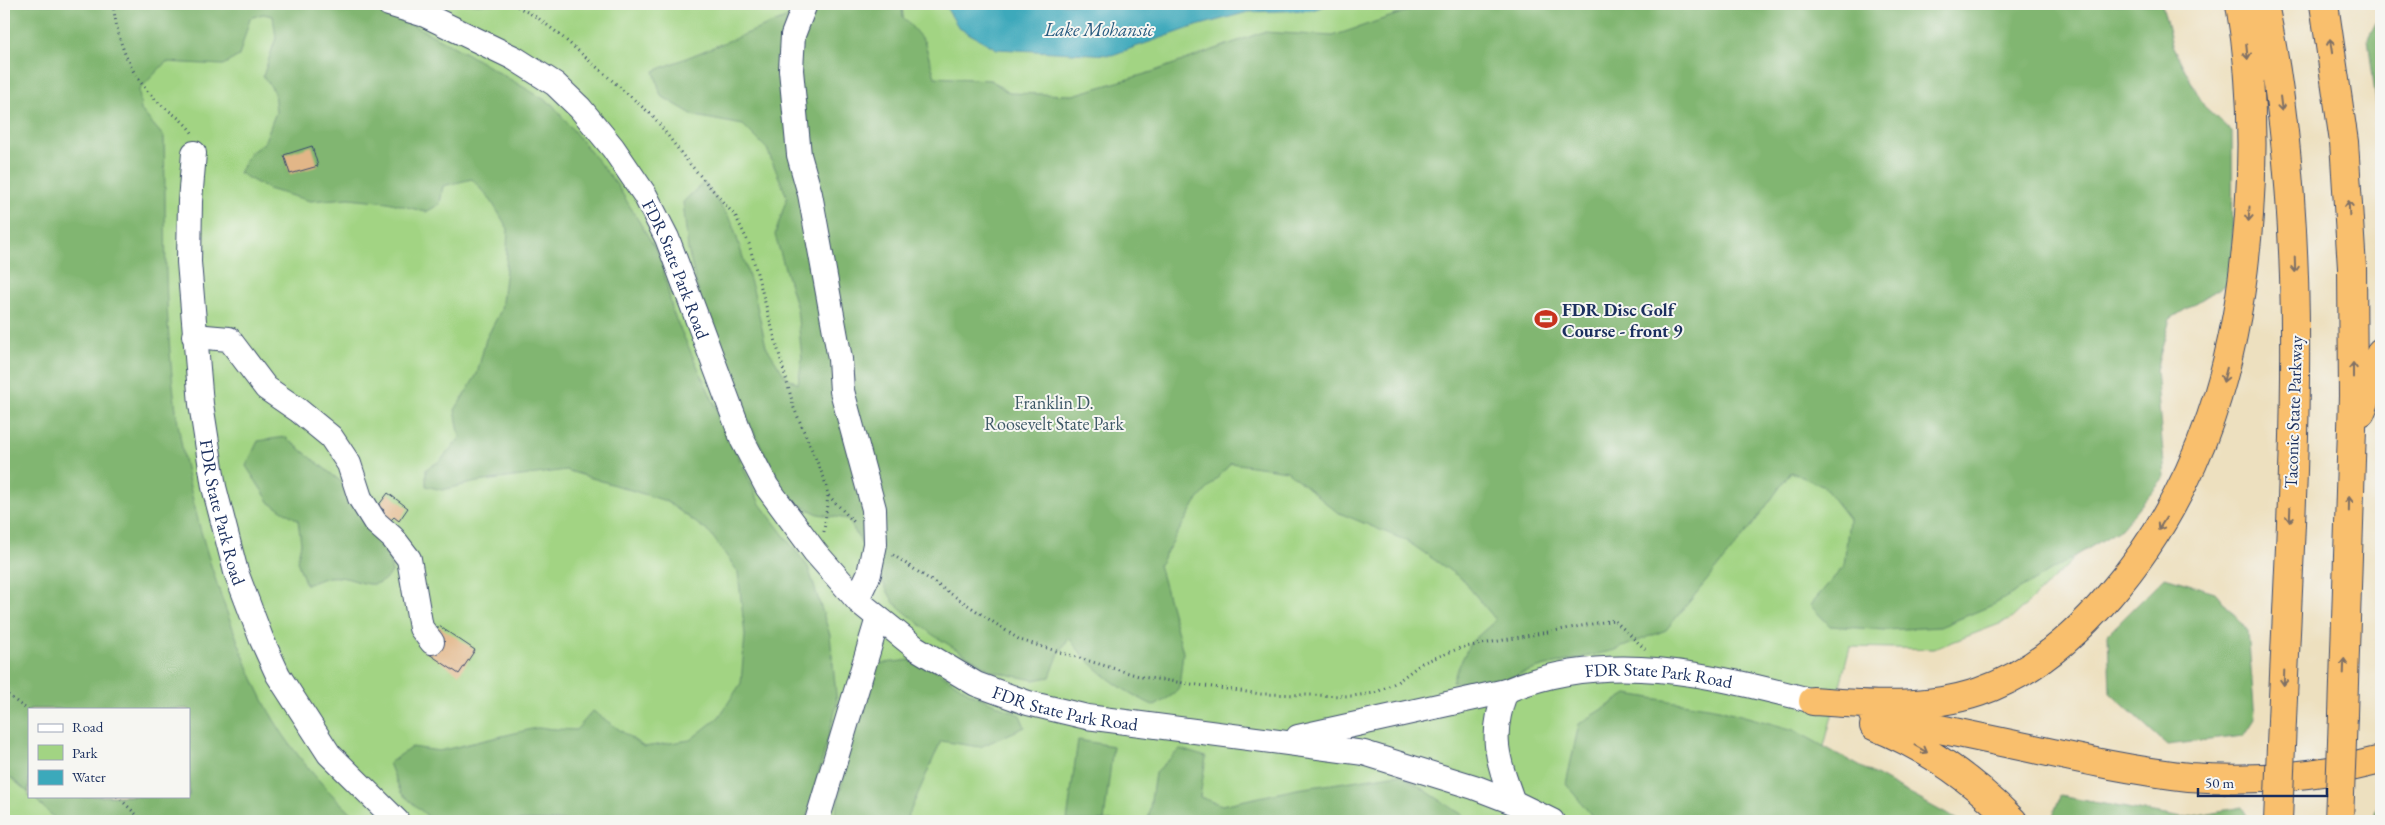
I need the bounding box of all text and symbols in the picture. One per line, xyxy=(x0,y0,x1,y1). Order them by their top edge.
water label: Lake Mohansic xyxy=(1043,17,1155,42)
one-way arrow xyxy=(2326,39,2336,55)
one-way arrow xyxy=(2242,44,2252,60)
one-way arrow xyxy=(2276,95,2286,111)
street label: FDR State Park Road xyxy=(638,195,715,343)
one-way arrow xyxy=(2345,200,2354,216)
one-way arrow xyxy=(2244,206,2253,222)
one-way arrow xyxy=(2290,257,2299,273)
place label: FDR Disc Golf Course - front 9 xyxy=(1562,298,1683,342)
sports icon: FDR Disc Golf Course - front 9 xyxy=(1533,306,1559,332)
street label: Taconic State Parkway xyxy=(2279,335,2307,489)
one-way arrow xyxy=(2348,362,2358,378)
one-way arrow xyxy=(2219,366,2229,382)
park label: Franklin D. Roosevelt State Park xyxy=(984,391,1124,435)
street label: FDR State Park Road xyxy=(195,438,252,589)
one-way arrow xyxy=(2344,496,2353,512)
one-way arrow xyxy=(2286,507,2295,523)
one-way arrow xyxy=(2157,516,2167,530)
street label: FDR State Park Road xyxy=(1584,657,1736,693)
one-way arrow xyxy=(2340,658,2349,674)
one-way arrow xyxy=(2279,669,2289,685)
street label: FDR State Park Road xyxy=(990,680,1140,735)
legend xyxy=(28,708,190,798)
text: Road xyxy=(72,717,104,736)
text: Park xyxy=(72,743,99,762)
one-way arrow xyxy=(1913,745,1927,755)
scale bar xyxy=(2198,765,2326,797)
text: Water xyxy=(72,767,106,786)
text: 50 m xyxy=(2205,773,2234,792)

